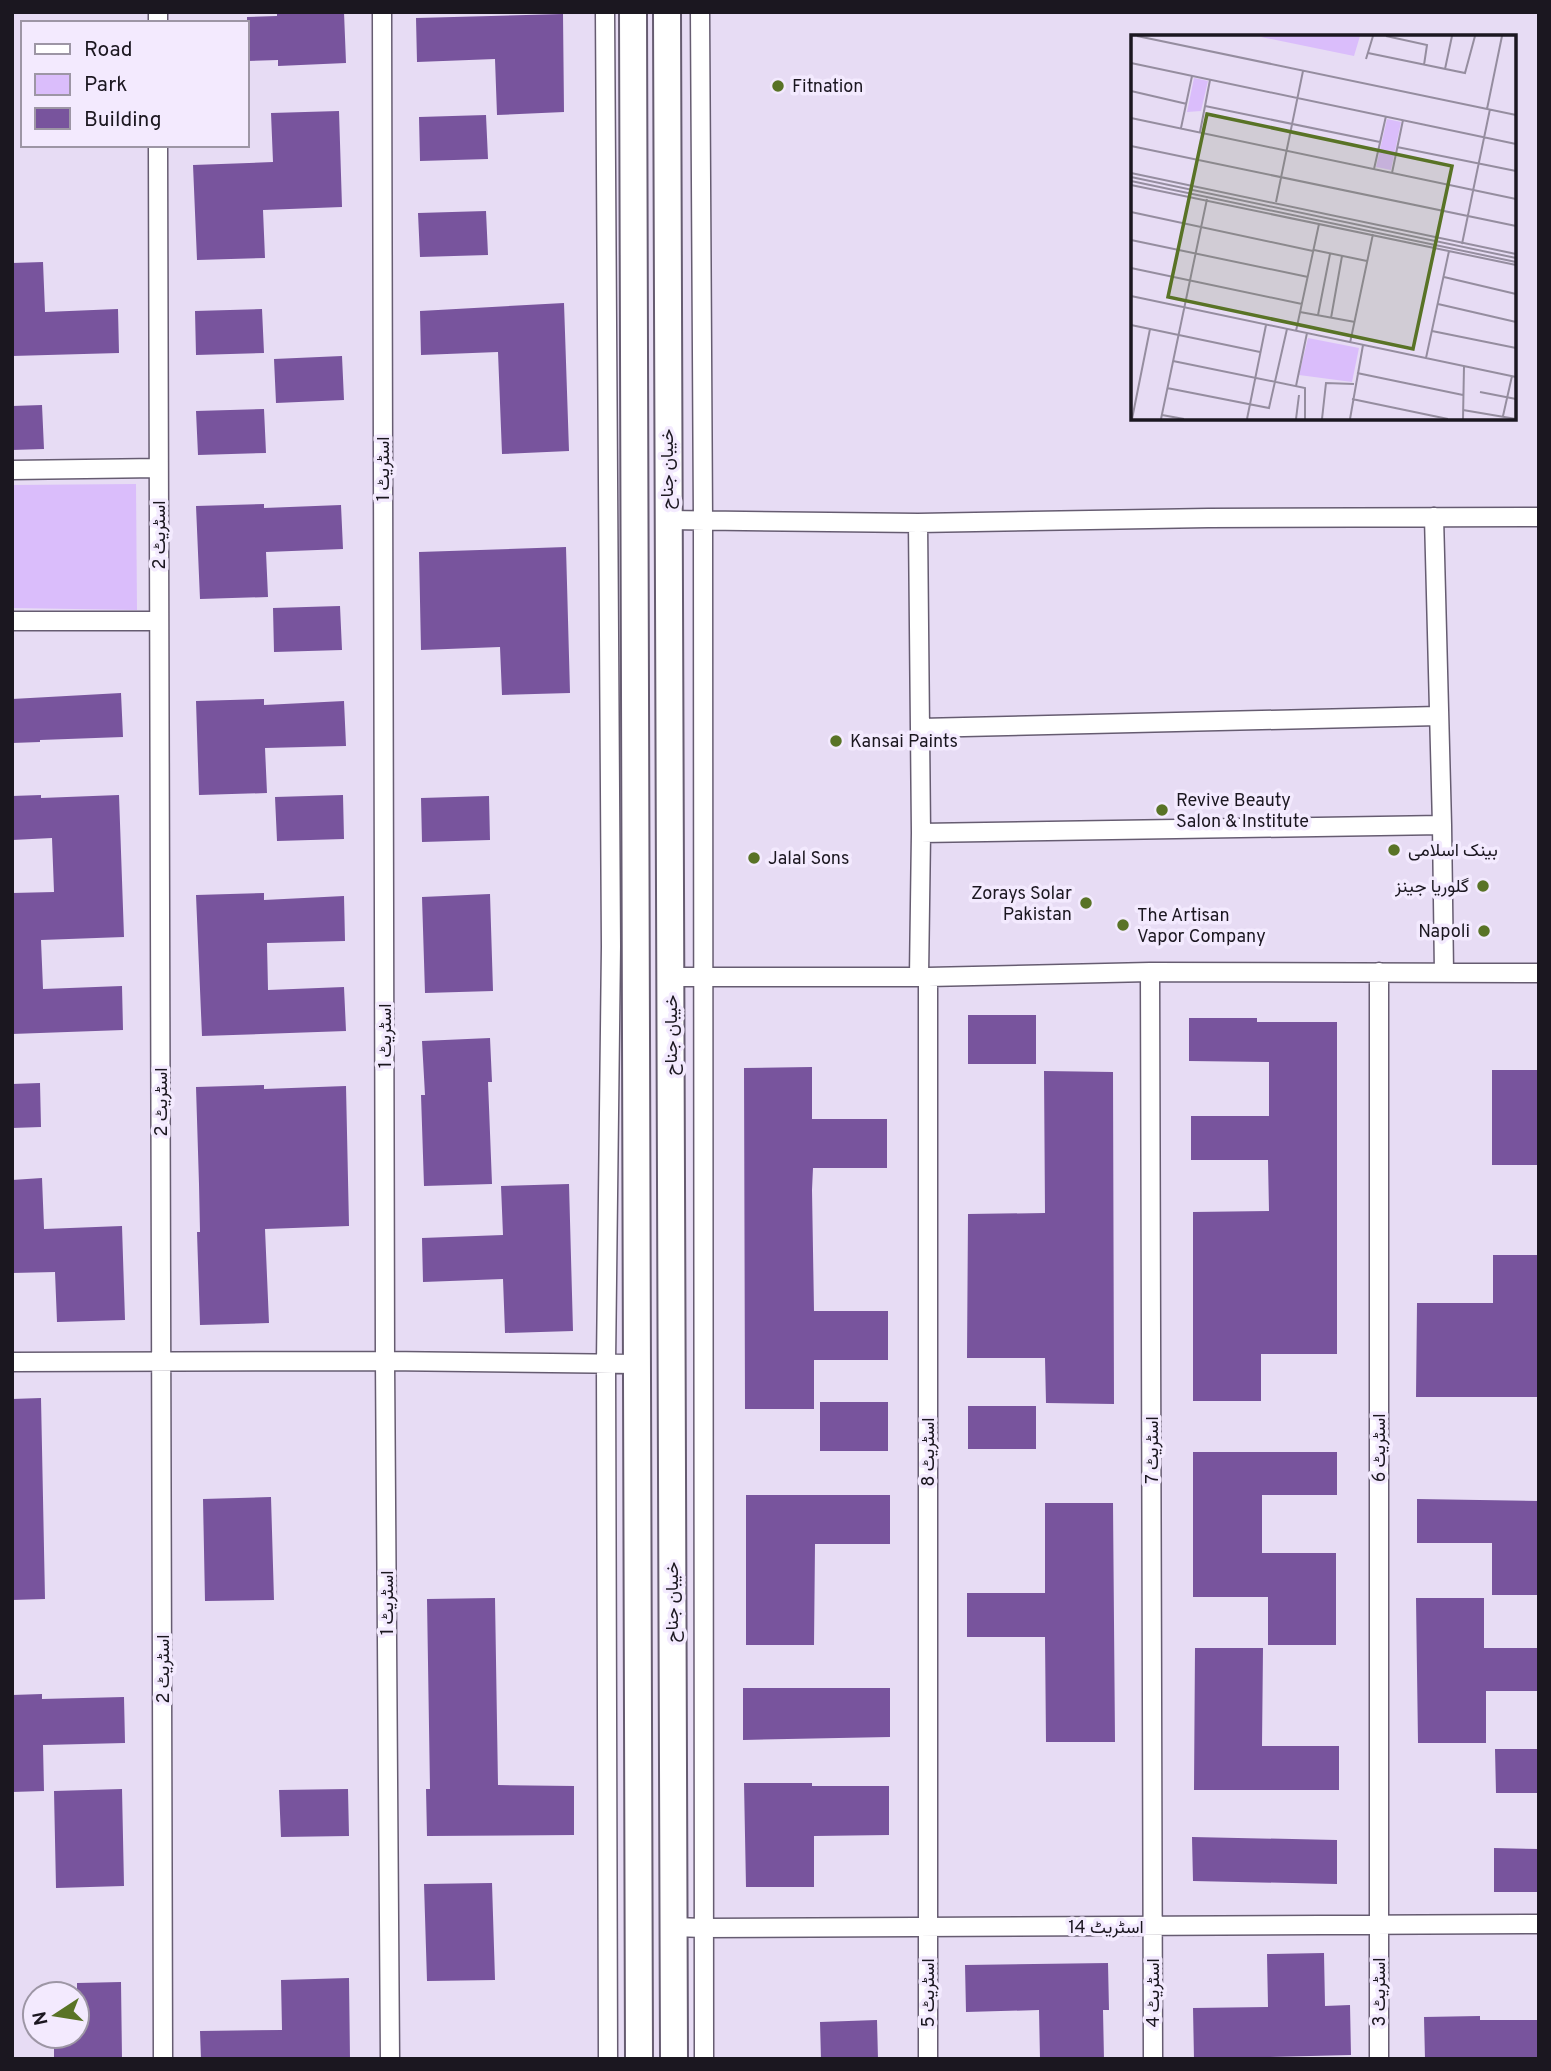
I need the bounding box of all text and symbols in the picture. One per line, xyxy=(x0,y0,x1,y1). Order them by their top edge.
legend xyxy=(21,21,248,147)
inset map xyxy=(1131,35,1516,420)
text: Road xyxy=(84,37,133,64)
text: Park xyxy=(84,72,127,99)
place label: Fitnation xyxy=(792,76,863,99)
marker: Fitnation xyxy=(770,78,786,94)
text: Building xyxy=(84,107,162,134)
street label: خیبان جناح xyxy=(657,429,680,509)
street label: اسٹریٹ 1 xyxy=(373,437,396,501)
street label: اسٹریٹ 2 xyxy=(149,501,172,570)
place label: Kansai Paints xyxy=(850,731,958,754)
marker: Kansai Paints xyxy=(828,733,844,749)
place label: Revive Beauty Salon & Institute xyxy=(1176,790,1309,834)
marker: Revive Beauty Salon & Institute xyxy=(1154,802,1170,818)
place label: بینک اسلامی xyxy=(1408,840,1498,863)
marker: بینک اسلامی xyxy=(1386,842,1402,858)
place label: Jalal Sons xyxy=(768,848,849,871)
marker: Jalal Sons xyxy=(746,850,762,866)
place label: گلوریا جینز xyxy=(1394,876,1469,899)
marker: گلوریا جینز xyxy=(1475,878,1491,894)
place label: Zorays Solar Pakistan xyxy=(971,883,1072,927)
marker: Zorays Solar Pakistan xyxy=(1078,895,1094,911)
place label: The Artisan Vapor Company xyxy=(1137,905,1266,949)
marker: The Artisan Vapor Company xyxy=(1115,917,1131,933)
place label: Napoli xyxy=(1418,921,1470,944)
marker: Napoli xyxy=(1476,923,1492,939)
street label: خیبان جناح xyxy=(661,995,684,1075)
street label: اسٹریٹ 1 xyxy=(375,1004,398,1068)
street label: اسٹریٹ 2 xyxy=(151,1068,174,1137)
street label: اسٹریٹ 6 xyxy=(1369,1414,1392,1482)
street label: اسٹریٹ 7 xyxy=(1142,1416,1165,1484)
street label: اسٹریٹ 8 xyxy=(918,1418,941,1486)
street label: خیبان جناح xyxy=(662,1562,685,1642)
street label: اسٹریٹ 1 xyxy=(377,1571,400,1635)
street label: اسٹریٹ 2 xyxy=(153,1635,176,1704)
street label: اسٹریٹ 14 xyxy=(1068,1917,1144,1940)
street label: اسٹریٹ 5 xyxy=(918,1958,941,2028)
street label: اسٹریٹ 4 xyxy=(1143,1958,1166,2028)
street label: اسٹریٹ 3 xyxy=(1369,1958,1392,2026)
north arrow xyxy=(21,1980,91,2050)
text: N xyxy=(28,2009,54,2027)

